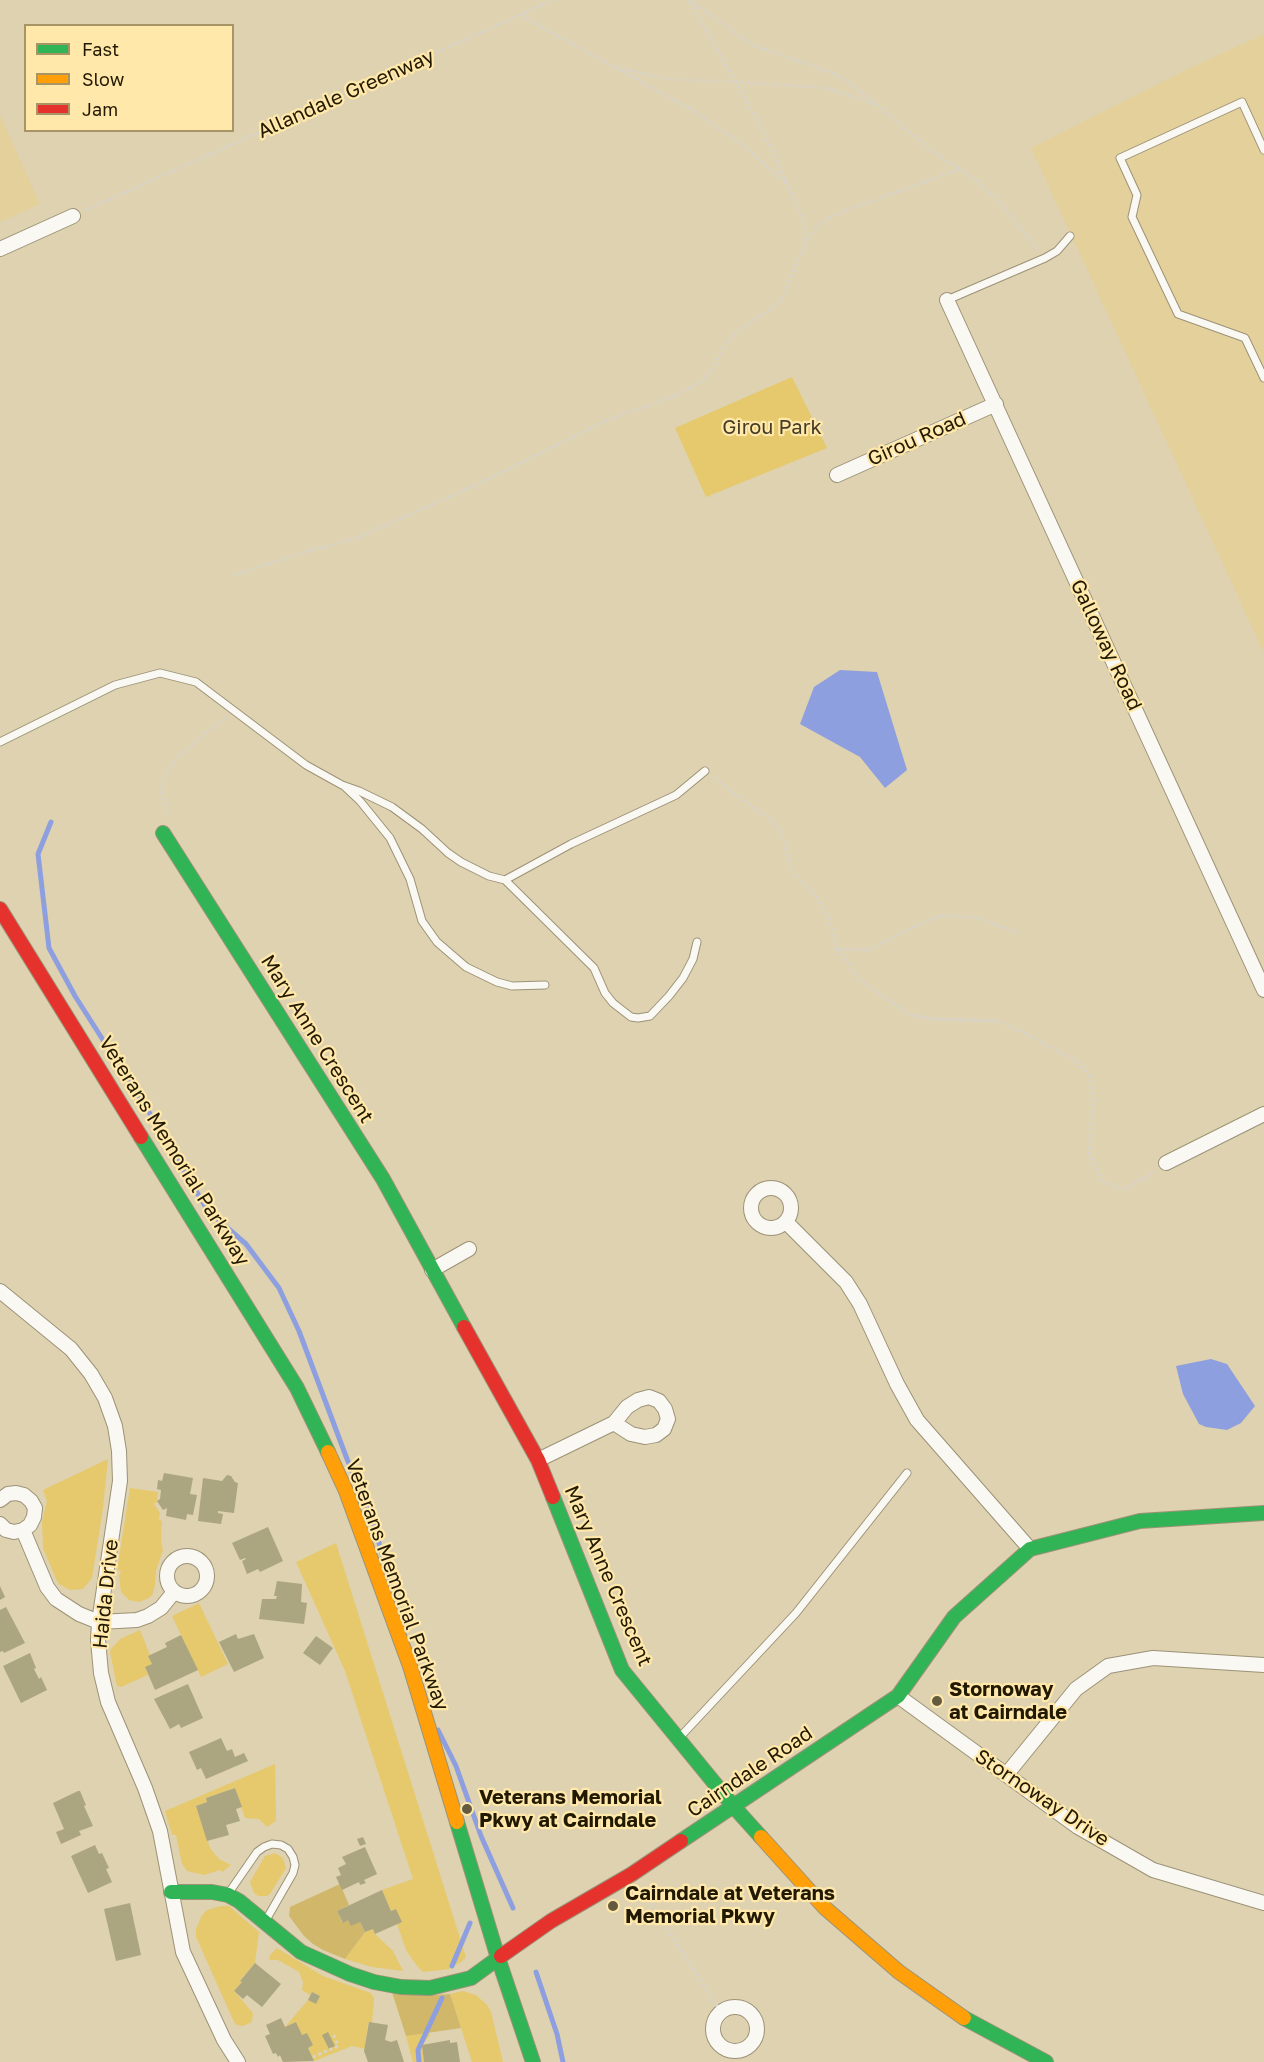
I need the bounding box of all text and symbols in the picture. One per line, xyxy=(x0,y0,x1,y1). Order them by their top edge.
legend xyxy=(24,24,234,132)
text: Fast xyxy=(82,38,119,60)
street label: Allandale Greenway xyxy=(254,44,438,144)
text: Slow xyxy=(82,68,124,90)
text: Jam xyxy=(82,98,118,120)
street label: Girou Road xyxy=(864,407,970,471)
park label: Girou Park xyxy=(722,416,822,440)
street label: Galloway Road xyxy=(1065,576,1147,714)
street label: Mary Anne Crescent xyxy=(256,951,378,1127)
street label: Veterans Memorial Parkway xyxy=(93,1032,255,1270)
street label: Veterans Memorial Parkway xyxy=(340,1456,454,1714)
street label: Mary Anne Crescent xyxy=(559,1482,657,1670)
street label: Haida Drive xyxy=(88,1538,124,1650)
place label: Stornoway at Cairndale xyxy=(949,1678,1067,1725)
marker: Stornoway at Cairndale xyxy=(930,1694,944,1708)
street label: Cairndale Road xyxy=(683,1721,817,1823)
street label: Stornoway Drive xyxy=(970,1744,1114,1852)
place label: Veterans Memorial Pkwy at Cairndale xyxy=(479,1786,662,1833)
marker: Veterans Memorial Pkwy at Cairndale xyxy=(460,1802,474,1816)
place label: Cairndale at Veterans Memorial Pkwy xyxy=(625,1882,835,1929)
marker: Cairndale at Veterans Memorial Pkwy xyxy=(606,1899,620,1913)

